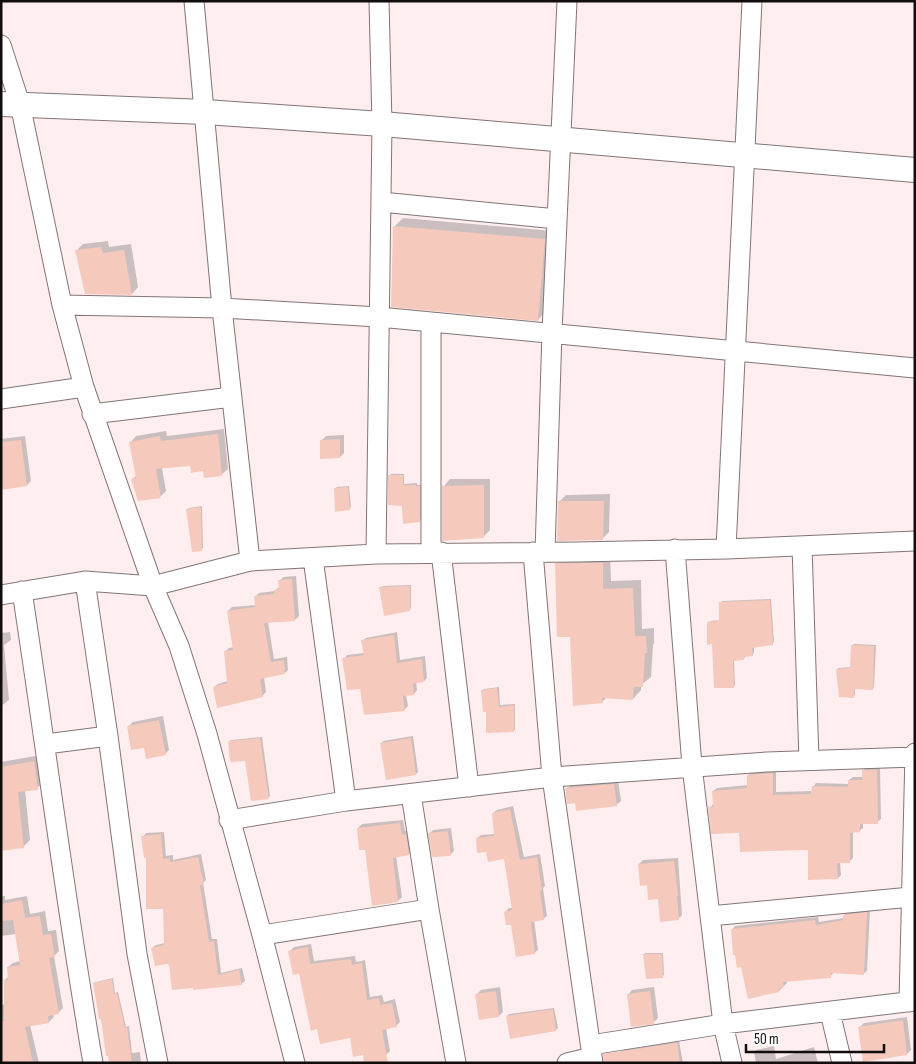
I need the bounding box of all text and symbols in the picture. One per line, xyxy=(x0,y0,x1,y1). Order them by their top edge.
scale bar xyxy=(746,1022,884,1054)
text: 50 m xyxy=(754,1030,779,1049)

